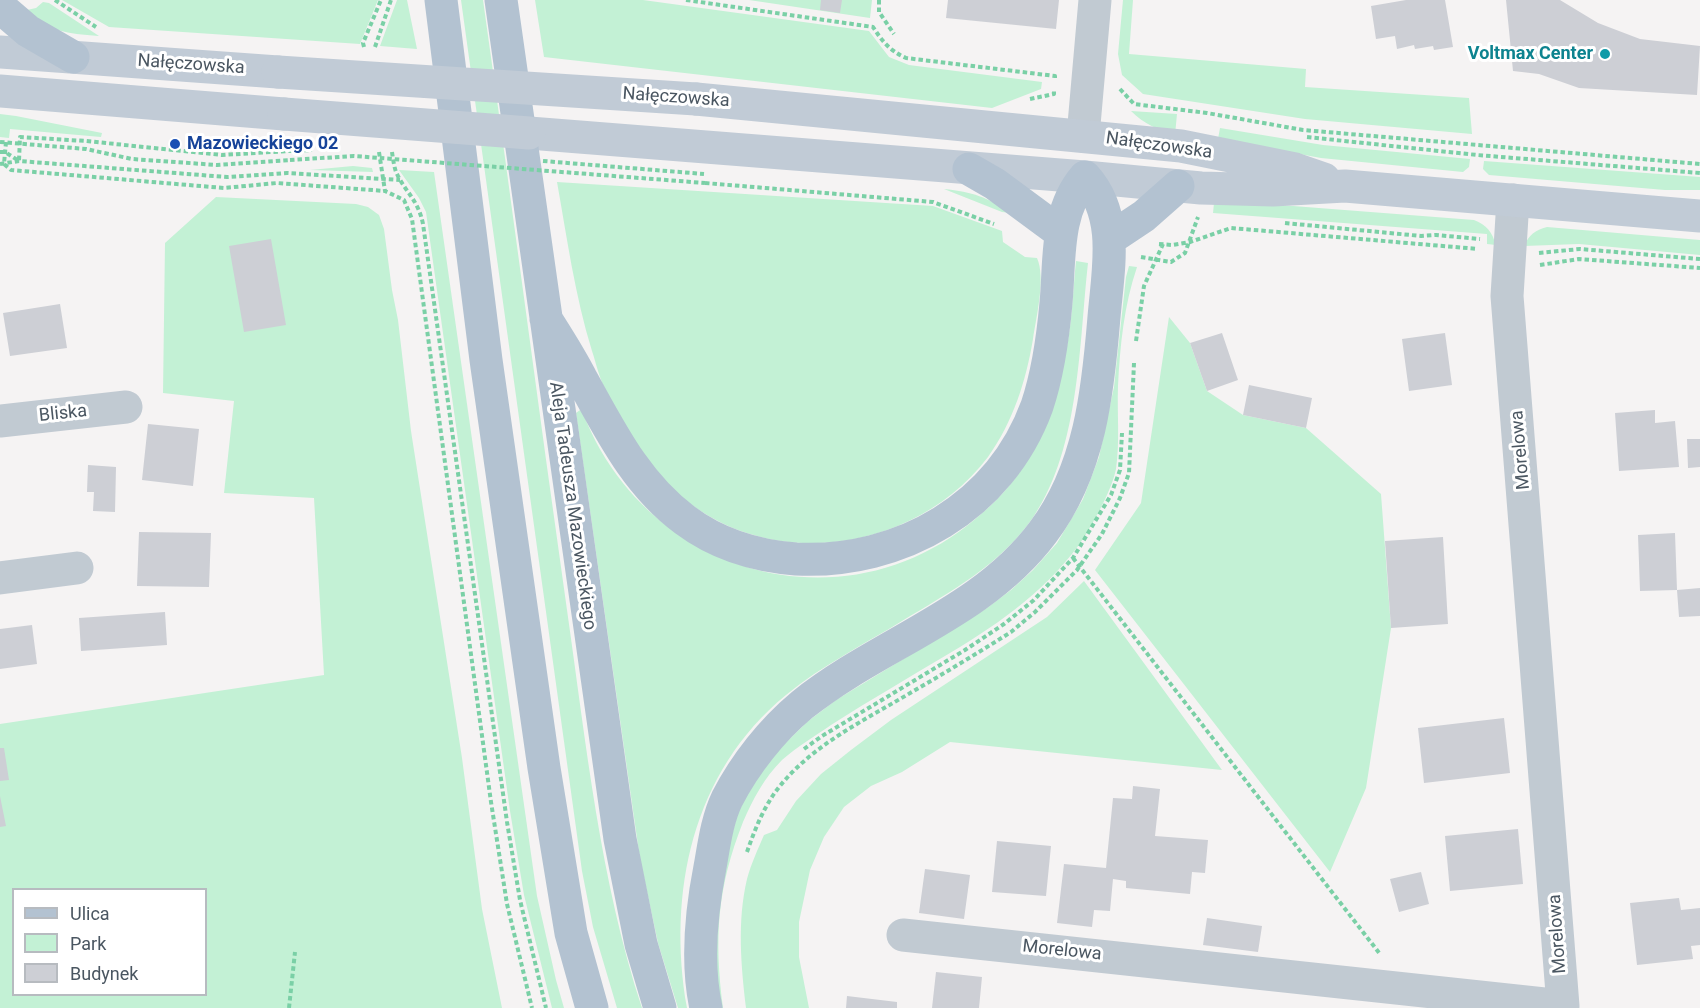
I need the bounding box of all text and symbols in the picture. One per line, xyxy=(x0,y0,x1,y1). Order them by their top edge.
place label: Voltmax Center xyxy=(1468,43,1593,65)
marker: Voltmax Center xyxy=(1598,47,1612,61)
street label: Nałęczowska xyxy=(137,50,245,80)
street label: Nałęczowska xyxy=(622,83,730,113)
street label: Nałęczowska xyxy=(1104,128,1214,164)
place label: Mazowieckiego 02 xyxy=(187,133,338,155)
marker: Mazowieckiego 02 xyxy=(168,137,182,151)
street label: Aleja Tadeusza Mazowieckiego xyxy=(544,380,600,632)
street label: Bliska xyxy=(38,401,88,427)
street label: Morelowa xyxy=(1507,410,1535,490)
legend xyxy=(12,888,207,996)
street label: Morelowa xyxy=(1544,894,1572,974)
text: Ulica xyxy=(70,903,110,924)
text: Park xyxy=(70,933,106,954)
street label: Morelowa xyxy=(1021,936,1103,966)
text: Budynek xyxy=(70,963,138,984)

